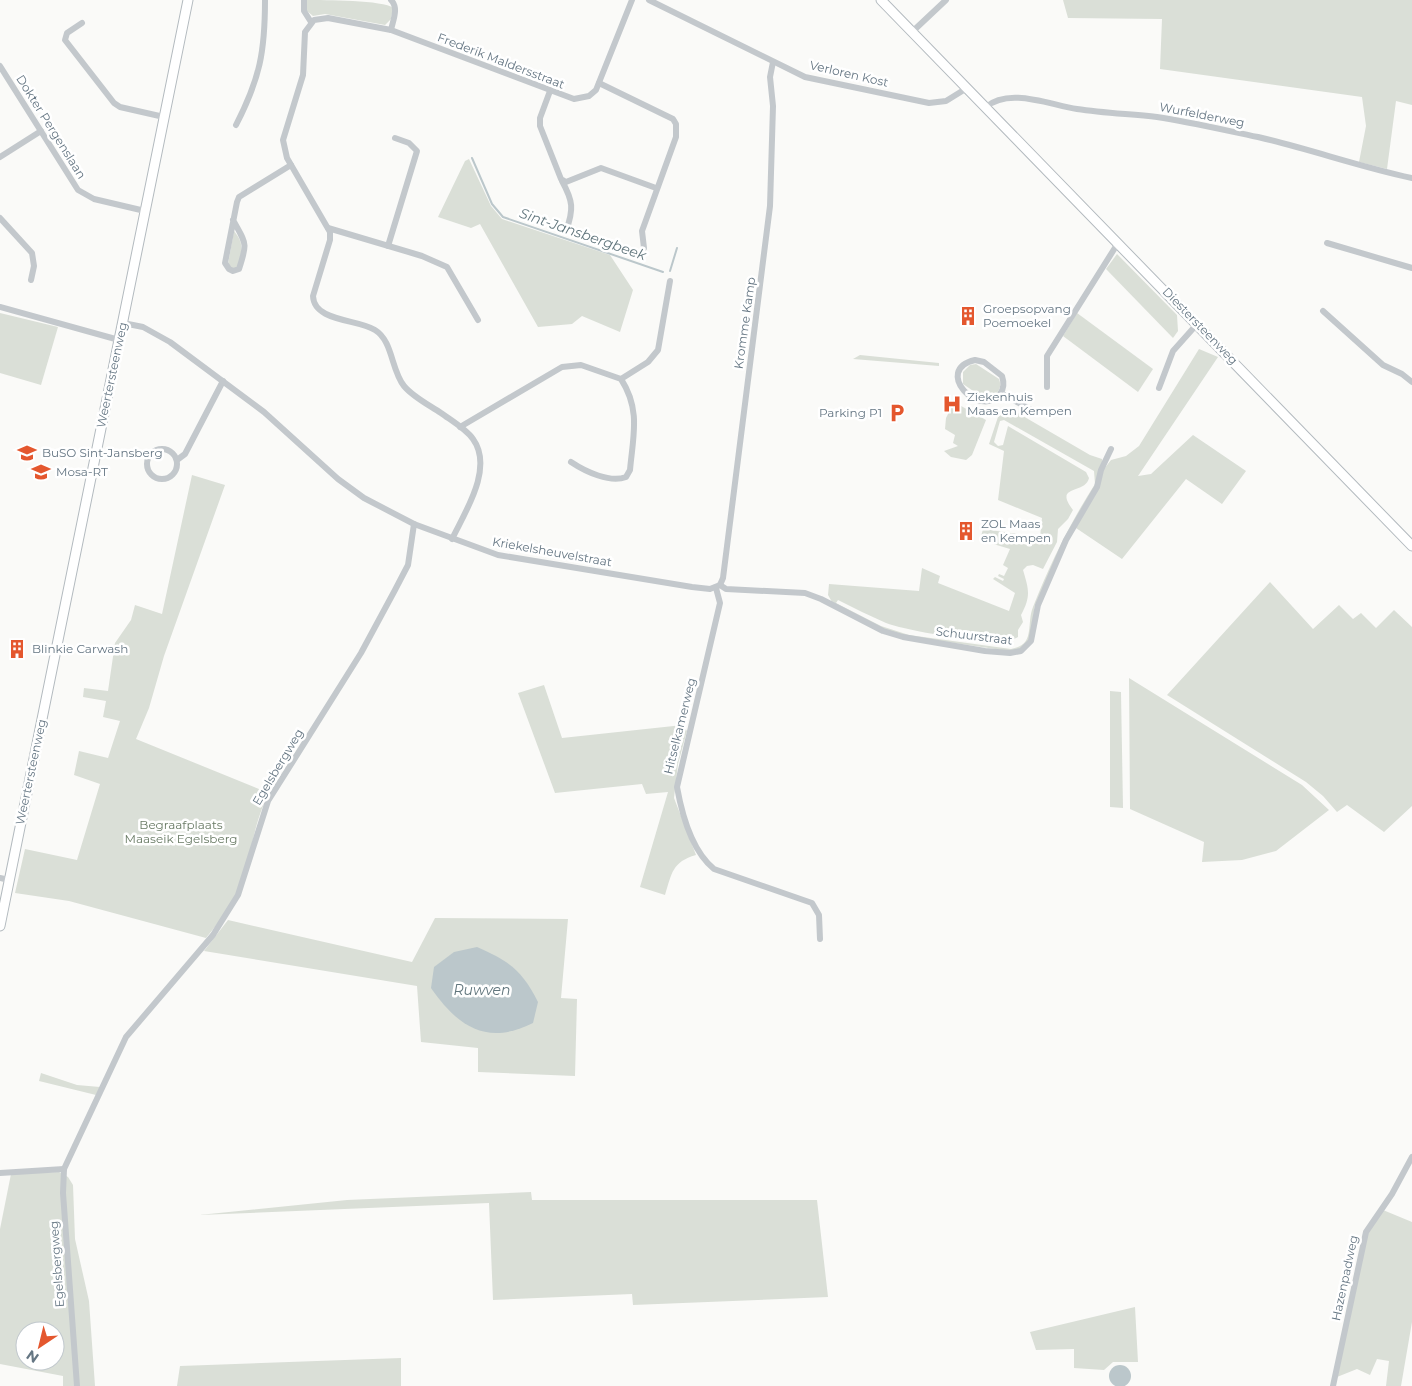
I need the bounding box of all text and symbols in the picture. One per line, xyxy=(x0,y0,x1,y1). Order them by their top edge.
street label: Frederik Maldersstraat xyxy=(436,29,567,92)
street label: Verloren Kost xyxy=(808,57,890,90)
street label: Dokter Pergenslaan xyxy=(13,72,90,181)
street label: Wurfelderweg xyxy=(1158,99,1246,130)
water label: Sint-Jansbergbeek xyxy=(517,204,649,264)
street label: Kromme Kamp xyxy=(731,276,758,370)
street label: Diestersteenweg xyxy=(1160,284,1241,367)
place label: Groepsopvang Poemoekel xyxy=(983,301,1071,330)
building icon: Groepsopvang Poemoekel xyxy=(957,305,979,327)
street label: Weertersteenweg xyxy=(93,321,130,429)
place label: Ziekenhuis Maas en Kempen xyxy=(967,389,1072,418)
hospital icon: Ziekenhuis Maas en Kempen xyxy=(941,393,963,415)
parking icon: Parking P1 xyxy=(886,402,908,424)
place label: Parking P1 xyxy=(819,405,882,420)
school or university icon: BuSO Sint-Jansberg xyxy=(16,442,38,464)
place label: BuSO Sint-Jansberg xyxy=(42,445,163,460)
school or university icon: Mosa-RT xyxy=(30,461,52,483)
place label: Mosa-RT xyxy=(56,464,108,479)
place label: ZOL Maas en Kempen xyxy=(981,516,1051,545)
building icon: ZOL Maas en Kempen xyxy=(955,520,977,542)
street label: Kriekelsheuvelstraat xyxy=(491,534,613,569)
street label: Schuurstraat xyxy=(935,623,1013,648)
building icon: Blinkie Carwash xyxy=(6,638,28,660)
place label: Blinkie Carwash xyxy=(32,641,128,656)
street label: Hitselkamerweg xyxy=(660,676,699,776)
street label: Weertersteenweg xyxy=(12,718,49,826)
street label: Egelsbergweg xyxy=(249,726,306,808)
park label: Begraafplaats Maaseik Egelsberg xyxy=(124,817,238,846)
water label: Ruwven xyxy=(453,981,511,999)
street label: Egelsbergweg xyxy=(46,1220,67,1308)
street label: Hazenpadweg xyxy=(1328,1234,1361,1322)
north arrow xyxy=(15,1321,65,1371)
text: N xyxy=(23,1346,42,1367)

